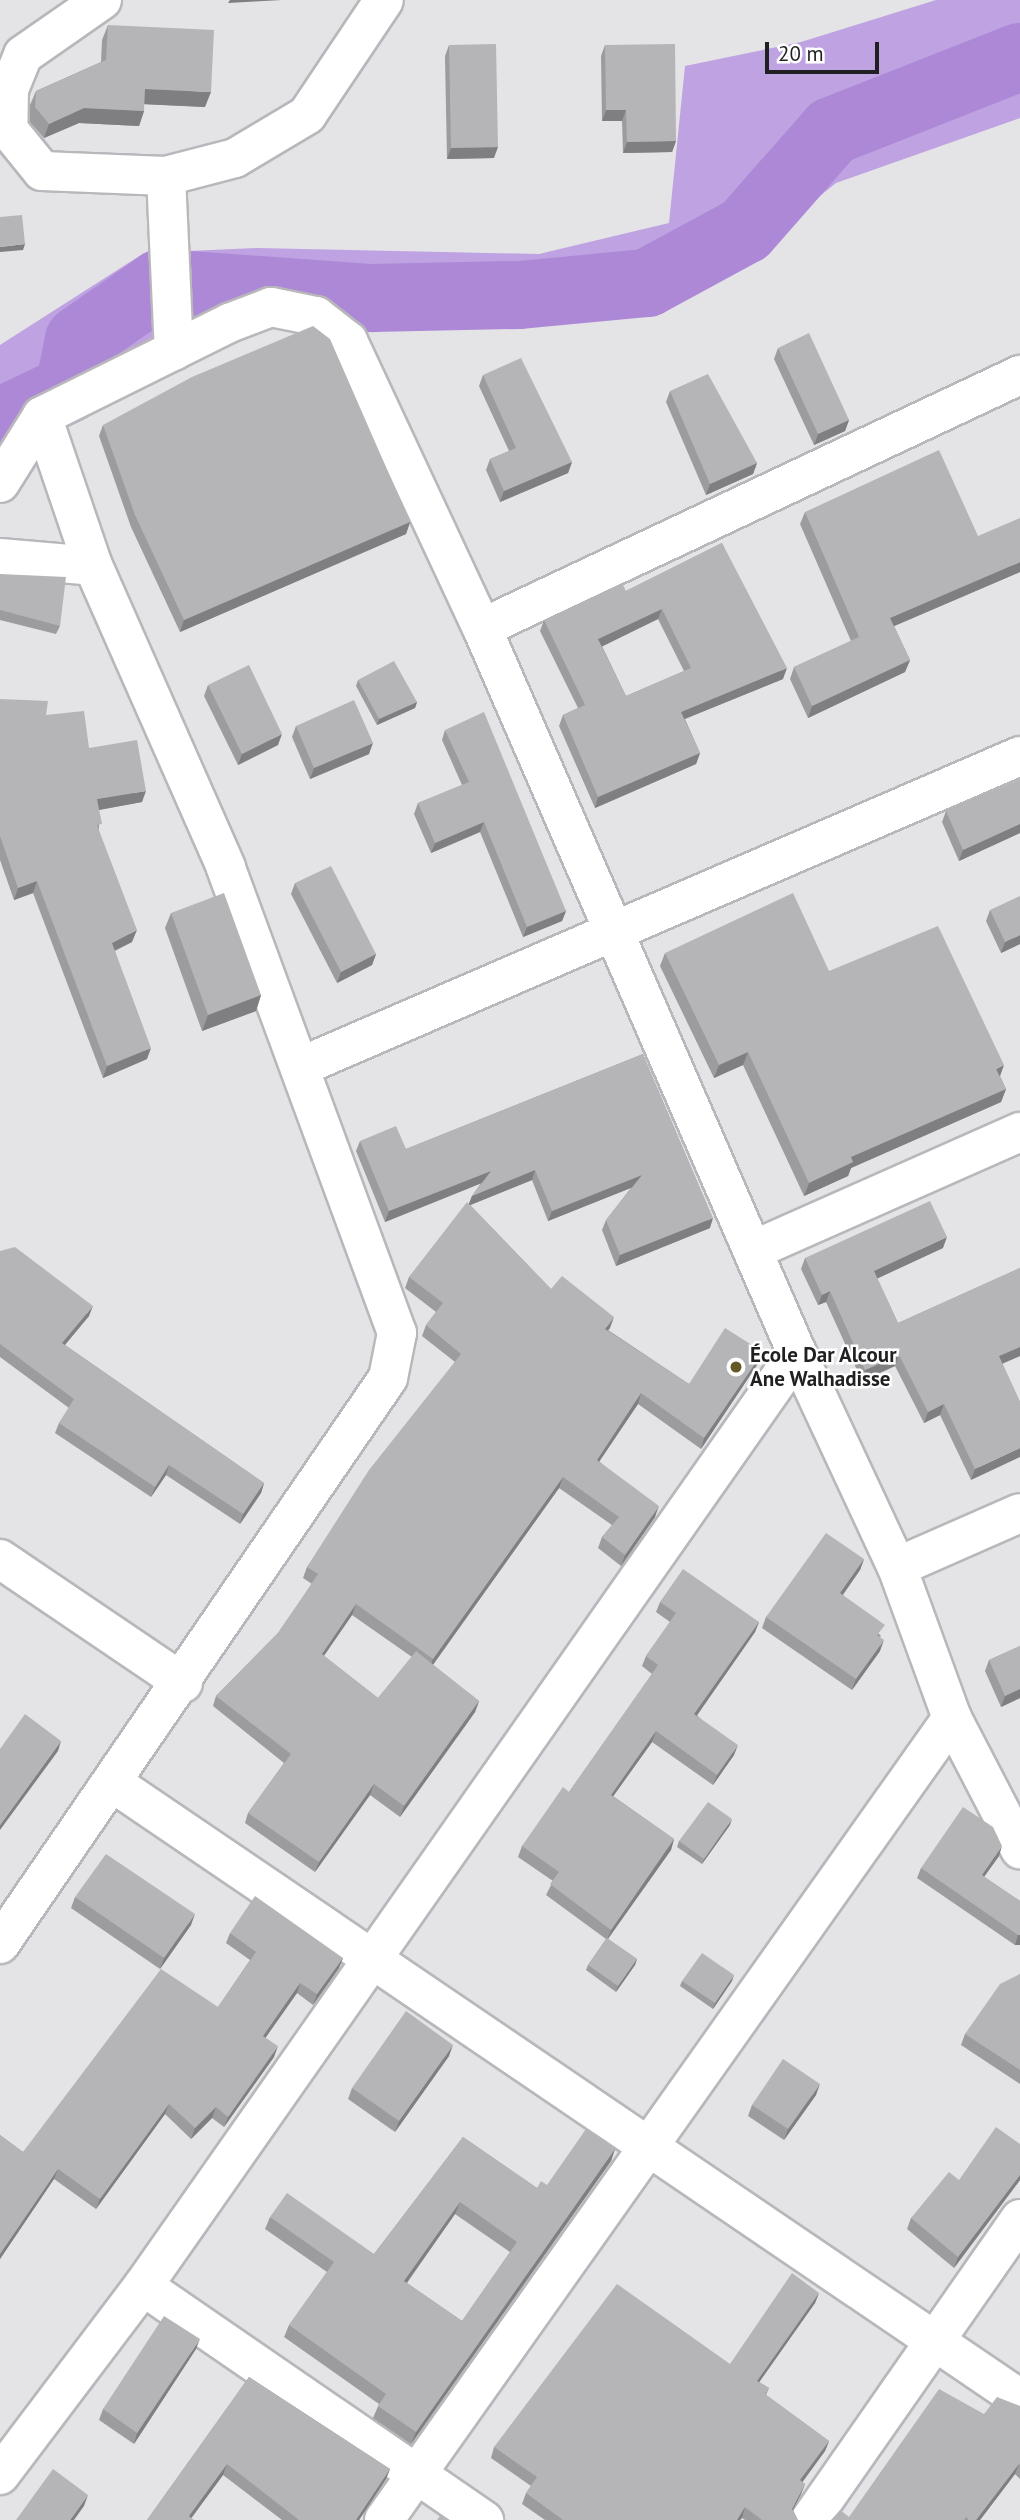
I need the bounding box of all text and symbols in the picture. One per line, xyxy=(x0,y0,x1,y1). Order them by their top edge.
scale bar xyxy=(768,28,882,72)
text: 20 m xyxy=(778,40,824,67)
place label: École Dar Alcour Ane Walhadisse xyxy=(750,1342,897,1392)
marker: École Dar Alcour Ane Walhadisse xyxy=(728,1359,744,1375)

